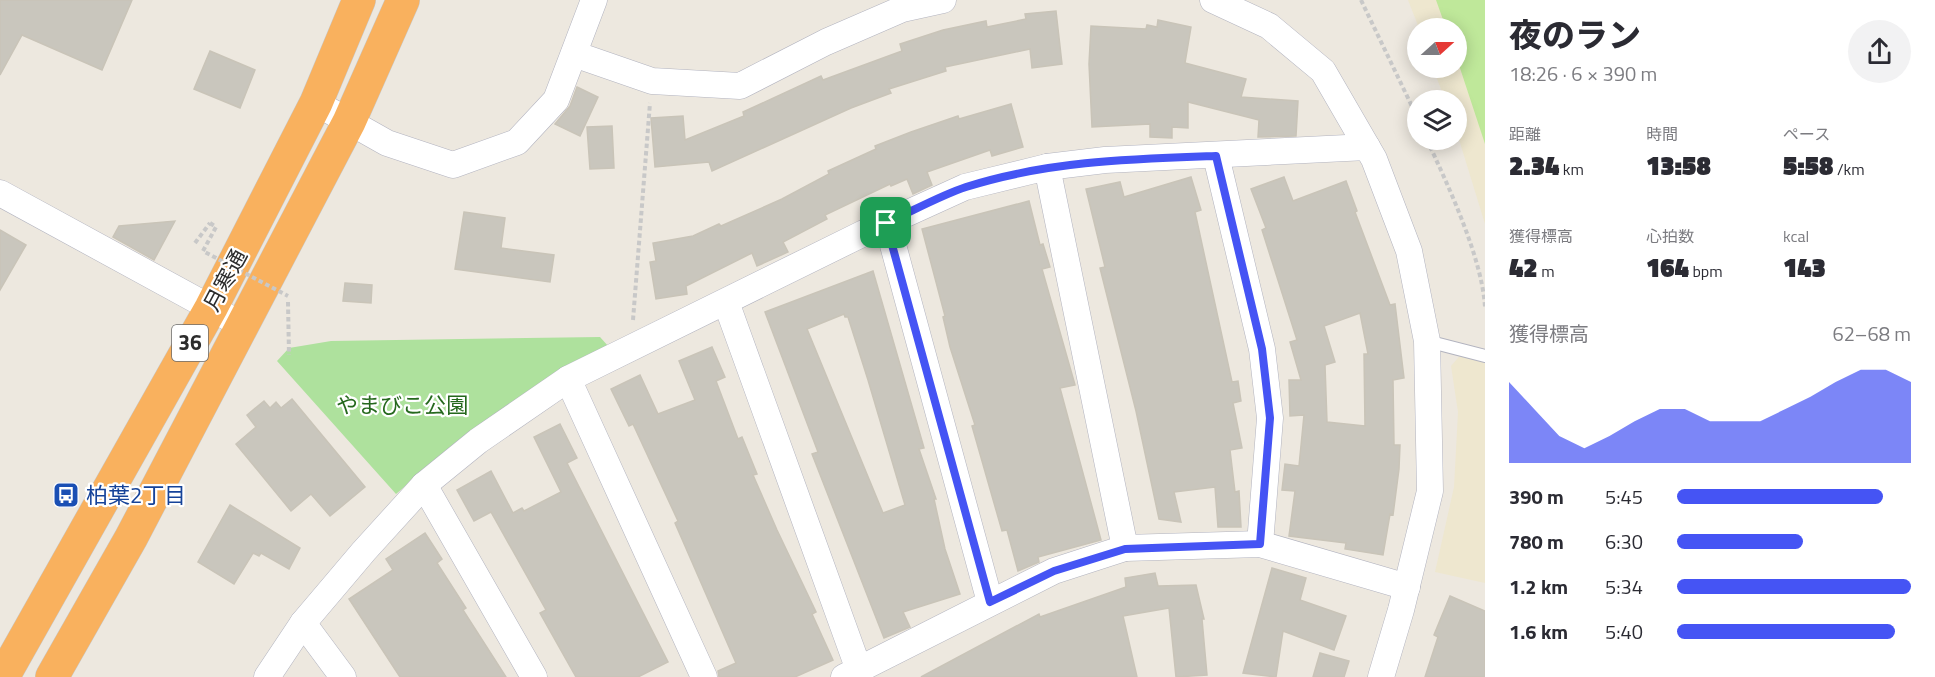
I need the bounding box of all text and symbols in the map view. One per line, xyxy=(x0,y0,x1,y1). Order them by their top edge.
text: 夜のラン xyxy=(1509,10,1641,60)
north arrow xyxy=(1407,18,1467,78)
map controls xyxy=(1407,18,1467,150)
button: share xyxy=(1848,20,1911,83)
text: 18:26 · 6 × 390 m xyxy=(1509,58,1657,89)
button: layers xyxy=(1407,90,1467,150)
text: 距離 xyxy=(1509,122,1541,146)
text: 時間 xyxy=(1646,122,1678,146)
text: ペース xyxy=(1783,122,1830,146)
text: 2.34 xyxy=(1509,146,1559,185)
text: 13:58 xyxy=(1646,146,1711,185)
text: 5:58 xyxy=(1783,146,1833,185)
text: km xyxy=(1559,157,1584,181)
text: /km xyxy=(1833,157,1865,181)
pin xyxy=(860,197,911,248)
icon: arrive xyxy=(869,206,902,239)
text: 獲得標高 xyxy=(1509,224,1573,248)
text: 心拍数 xyxy=(1646,224,1694,248)
text: kcal xyxy=(1783,224,1809,248)
street label: 月寒通 xyxy=(194,243,256,317)
text: 42 xyxy=(1509,248,1538,287)
text: 164 xyxy=(1646,248,1689,287)
text: 143 xyxy=(1783,248,1826,287)
text: m xyxy=(1538,259,1555,283)
text: bpm xyxy=(1689,259,1723,283)
text: 獲得標高 xyxy=(1509,318,1589,349)
text: 62–68 m xyxy=(1832,318,1911,349)
road number: 36 xyxy=(172,325,208,361)
park label: やまびこ公園 xyxy=(336,388,468,422)
place label: 柏葉2丁目 xyxy=(86,478,186,512)
bus stop icon: 柏葉2丁目 xyxy=(51,480,81,510)
text: 390 m xyxy=(1509,481,1564,512)
text: 5:45 xyxy=(1605,481,1643,512)
text: 780 m xyxy=(1509,526,1564,557)
text: 6:30 xyxy=(1605,526,1643,557)
text: 1.2 km xyxy=(1509,571,1568,602)
text: 5:34 xyxy=(1605,571,1643,602)
text: 1.6 km xyxy=(1509,616,1568,647)
text: 5:40 xyxy=(1605,616,1643,647)

